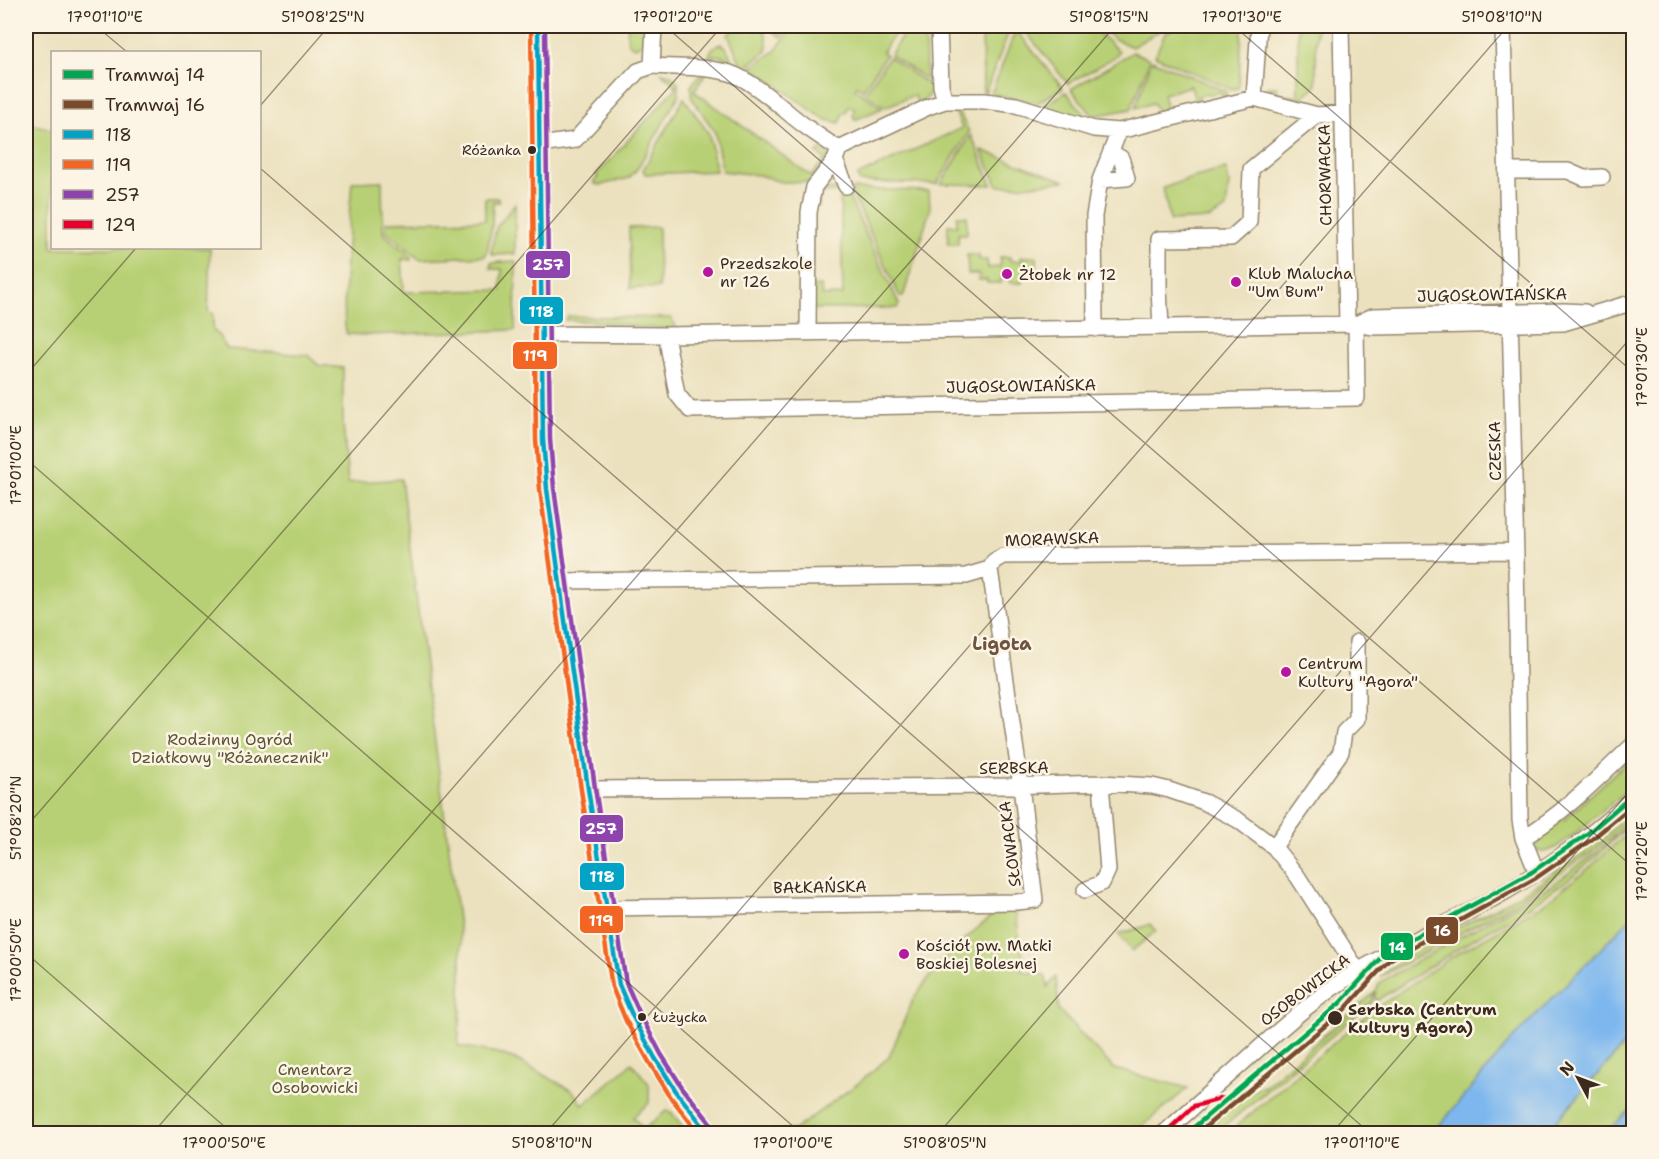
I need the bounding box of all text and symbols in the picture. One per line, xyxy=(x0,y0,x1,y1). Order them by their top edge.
text: 17°01'10"E xyxy=(67,7,143,27)
text: 51°08'25"N xyxy=(281,7,365,27)
text: 17°01'20"E xyxy=(633,7,713,27)
text: 51°08'15"N xyxy=(1069,7,1149,27)
text: 17°01'30"E xyxy=(1202,7,1282,27)
text: 51°08'10"N xyxy=(1462,7,1542,27)
legend xyxy=(51,51,261,249)
text: Tramwaj 14 xyxy=(105,63,205,87)
text: Tramwaj 16 xyxy=(105,93,205,117)
text: 118 xyxy=(105,123,132,147)
street label: CHORWACKA xyxy=(1314,124,1336,226)
place label: Różanka xyxy=(462,141,521,159)
marker: Różanka xyxy=(526,144,538,156)
text: 119 xyxy=(105,153,131,177)
text: 257 xyxy=(105,183,140,207)
text: 129 xyxy=(105,213,136,237)
line badge: 257 xyxy=(525,250,571,279)
place label: Przedszkole nr 126 xyxy=(720,253,813,292)
text: 257 xyxy=(532,254,564,275)
place label: Klub Malucha "Um Bum" xyxy=(1248,263,1353,302)
place label: Żłobek nr 12 xyxy=(1019,264,1117,285)
marker: Przedszkole nr 126 xyxy=(701,265,715,279)
marker: Żłobek nr 12 xyxy=(1000,267,1014,281)
marker: Klub Malucha "Um Bum" xyxy=(1229,275,1243,289)
street label: JUGOSŁOWIAŃSKA xyxy=(1417,283,1567,307)
line badge: 118 xyxy=(519,296,564,325)
text: 118 xyxy=(528,301,554,322)
text: 17°01'30"E xyxy=(1632,327,1652,407)
line badge: 119 xyxy=(512,341,558,370)
text: 119 xyxy=(522,345,548,366)
street label: JUGOSŁOWIAŃSKA xyxy=(946,374,1096,398)
street label: CZESKA xyxy=(1484,421,1506,481)
text: 17°01'00"E xyxy=(6,425,26,505)
street label: MORAWSKA xyxy=(1004,527,1100,551)
district label: Ligota xyxy=(972,632,1032,656)
place label: Centrum Kultury "Agora" xyxy=(1298,653,1418,692)
marker: Centrum Kultury "Agora" xyxy=(1279,665,1293,679)
park label: Rodzinny Ogród Działkowy "Różanecznik" xyxy=(131,729,329,768)
street label: SERBSKA xyxy=(979,757,1049,779)
text: 51°08'20"N xyxy=(6,776,26,860)
street label: SŁOWACKA xyxy=(994,800,1026,888)
line badge: 257 xyxy=(579,814,624,843)
text: 257 xyxy=(585,818,617,839)
text: 17°01'20"E xyxy=(1632,821,1652,901)
line badge: 118 xyxy=(579,862,625,891)
text: 118 xyxy=(589,866,615,887)
street label: BAŁKAŃSKA xyxy=(773,876,867,898)
line badge: 119 xyxy=(579,905,624,934)
text: 119 xyxy=(588,910,614,931)
line badge: 16 xyxy=(1425,916,1459,945)
text: 17°00'50"E xyxy=(6,918,26,1002)
text: 16 xyxy=(1433,920,1451,941)
line badge: 14 xyxy=(1380,932,1414,961)
place label: Kościół pw. Matki Boskiej Bolesnej xyxy=(916,935,1052,974)
text: 14 xyxy=(1388,937,1406,958)
marker: Kościół pw. Matki Boskiej Bolesnej xyxy=(897,947,911,961)
street label: OSOBOWICKA xyxy=(1256,949,1354,1031)
place label: Serbska (Centrum Kultury Agora) xyxy=(1348,999,1497,1038)
place label: Łużycka xyxy=(652,1008,707,1026)
marker: Serbska (Centrum Kultury Agora) xyxy=(1326,1009,1344,1027)
marker: Łużycka xyxy=(636,1011,648,1023)
north arrow xyxy=(1548,1048,1608,1108)
text: N xyxy=(1555,1057,1579,1080)
park label: Cmentarz Osobowicki xyxy=(272,1059,358,1098)
text: 17°00'50"E xyxy=(182,1133,266,1153)
text: 51°08'10"N xyxy=(512,1133,592,1153)
text: 17°01'00"E xyxy=(753,1133,833,1153)
text: 51°08'05"N xyxy=(903,1133,987,1153)
text: 17°01'10"E xyxy=(1324,1133,1400,1153)

